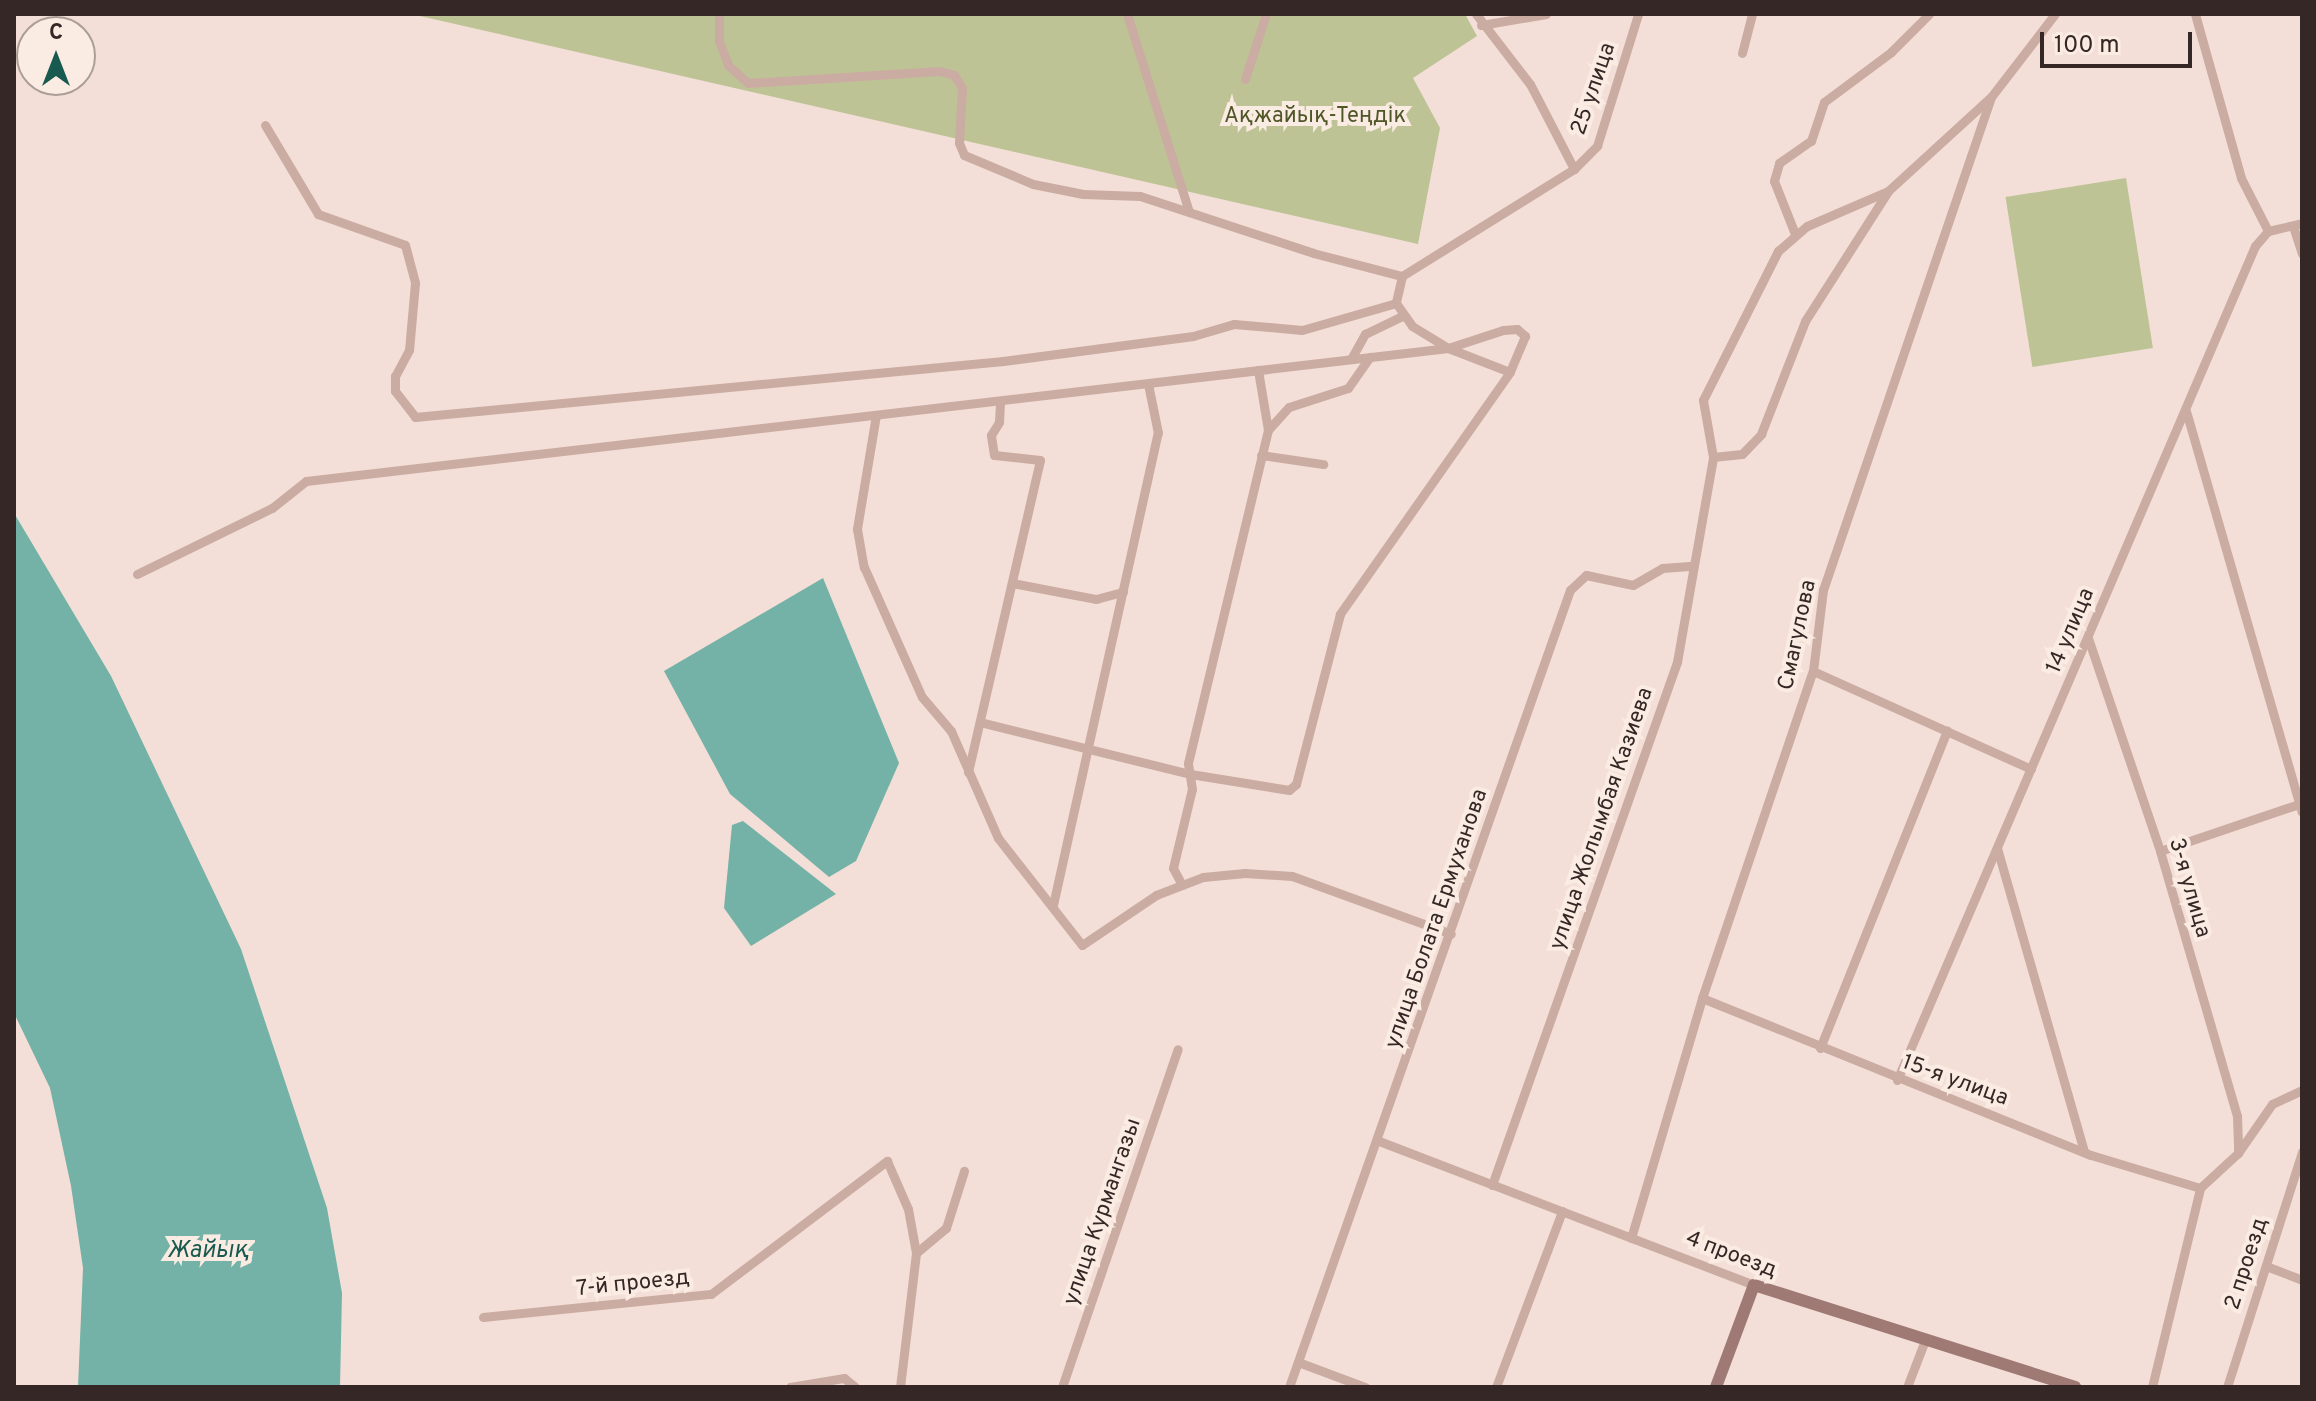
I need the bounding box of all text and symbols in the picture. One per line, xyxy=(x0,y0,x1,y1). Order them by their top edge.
north arrow xyxy=(16,16,96,96)
scale bar xyxy=(2044,16,2196,66)
text: С xyxy=(49,20,63,47)
text: 100 m xyxy=(2054,31,2120,61)
street label: 25 улица xyxy=(1566,39,1622,139)
park label: Ақжайық-Теңдік xyxy=(1224,104,1406,130)
street label: Смагулова xyxy=(1773,577,1823,693)
street label: 14 улица xyxy=(2041,584,2101,678)
street label: улица Жолымбая Казиева xyxy=(1545,684,1659,954)
street label: улица Болата Ермуханова xyxy=(1380,786,1494,1052)
street label: 3-я улица xyxy=(2162,835,2216,941)
street label: 15-я улица xyxy=(1898,1050,2012,1112)
street label: улица Курмангазы xyxy=(1059,1115,1147,1309)
street label: 2 проезд xyxy=(2220,1215,2274,1313)
street label: 4 проезд xyxy=(1682,1226,1780,1284)
water label: Жайық xyxy=(167,1238,249,1266)
street label: 7-й проезд xyxy=(575,1265,691,1303)

